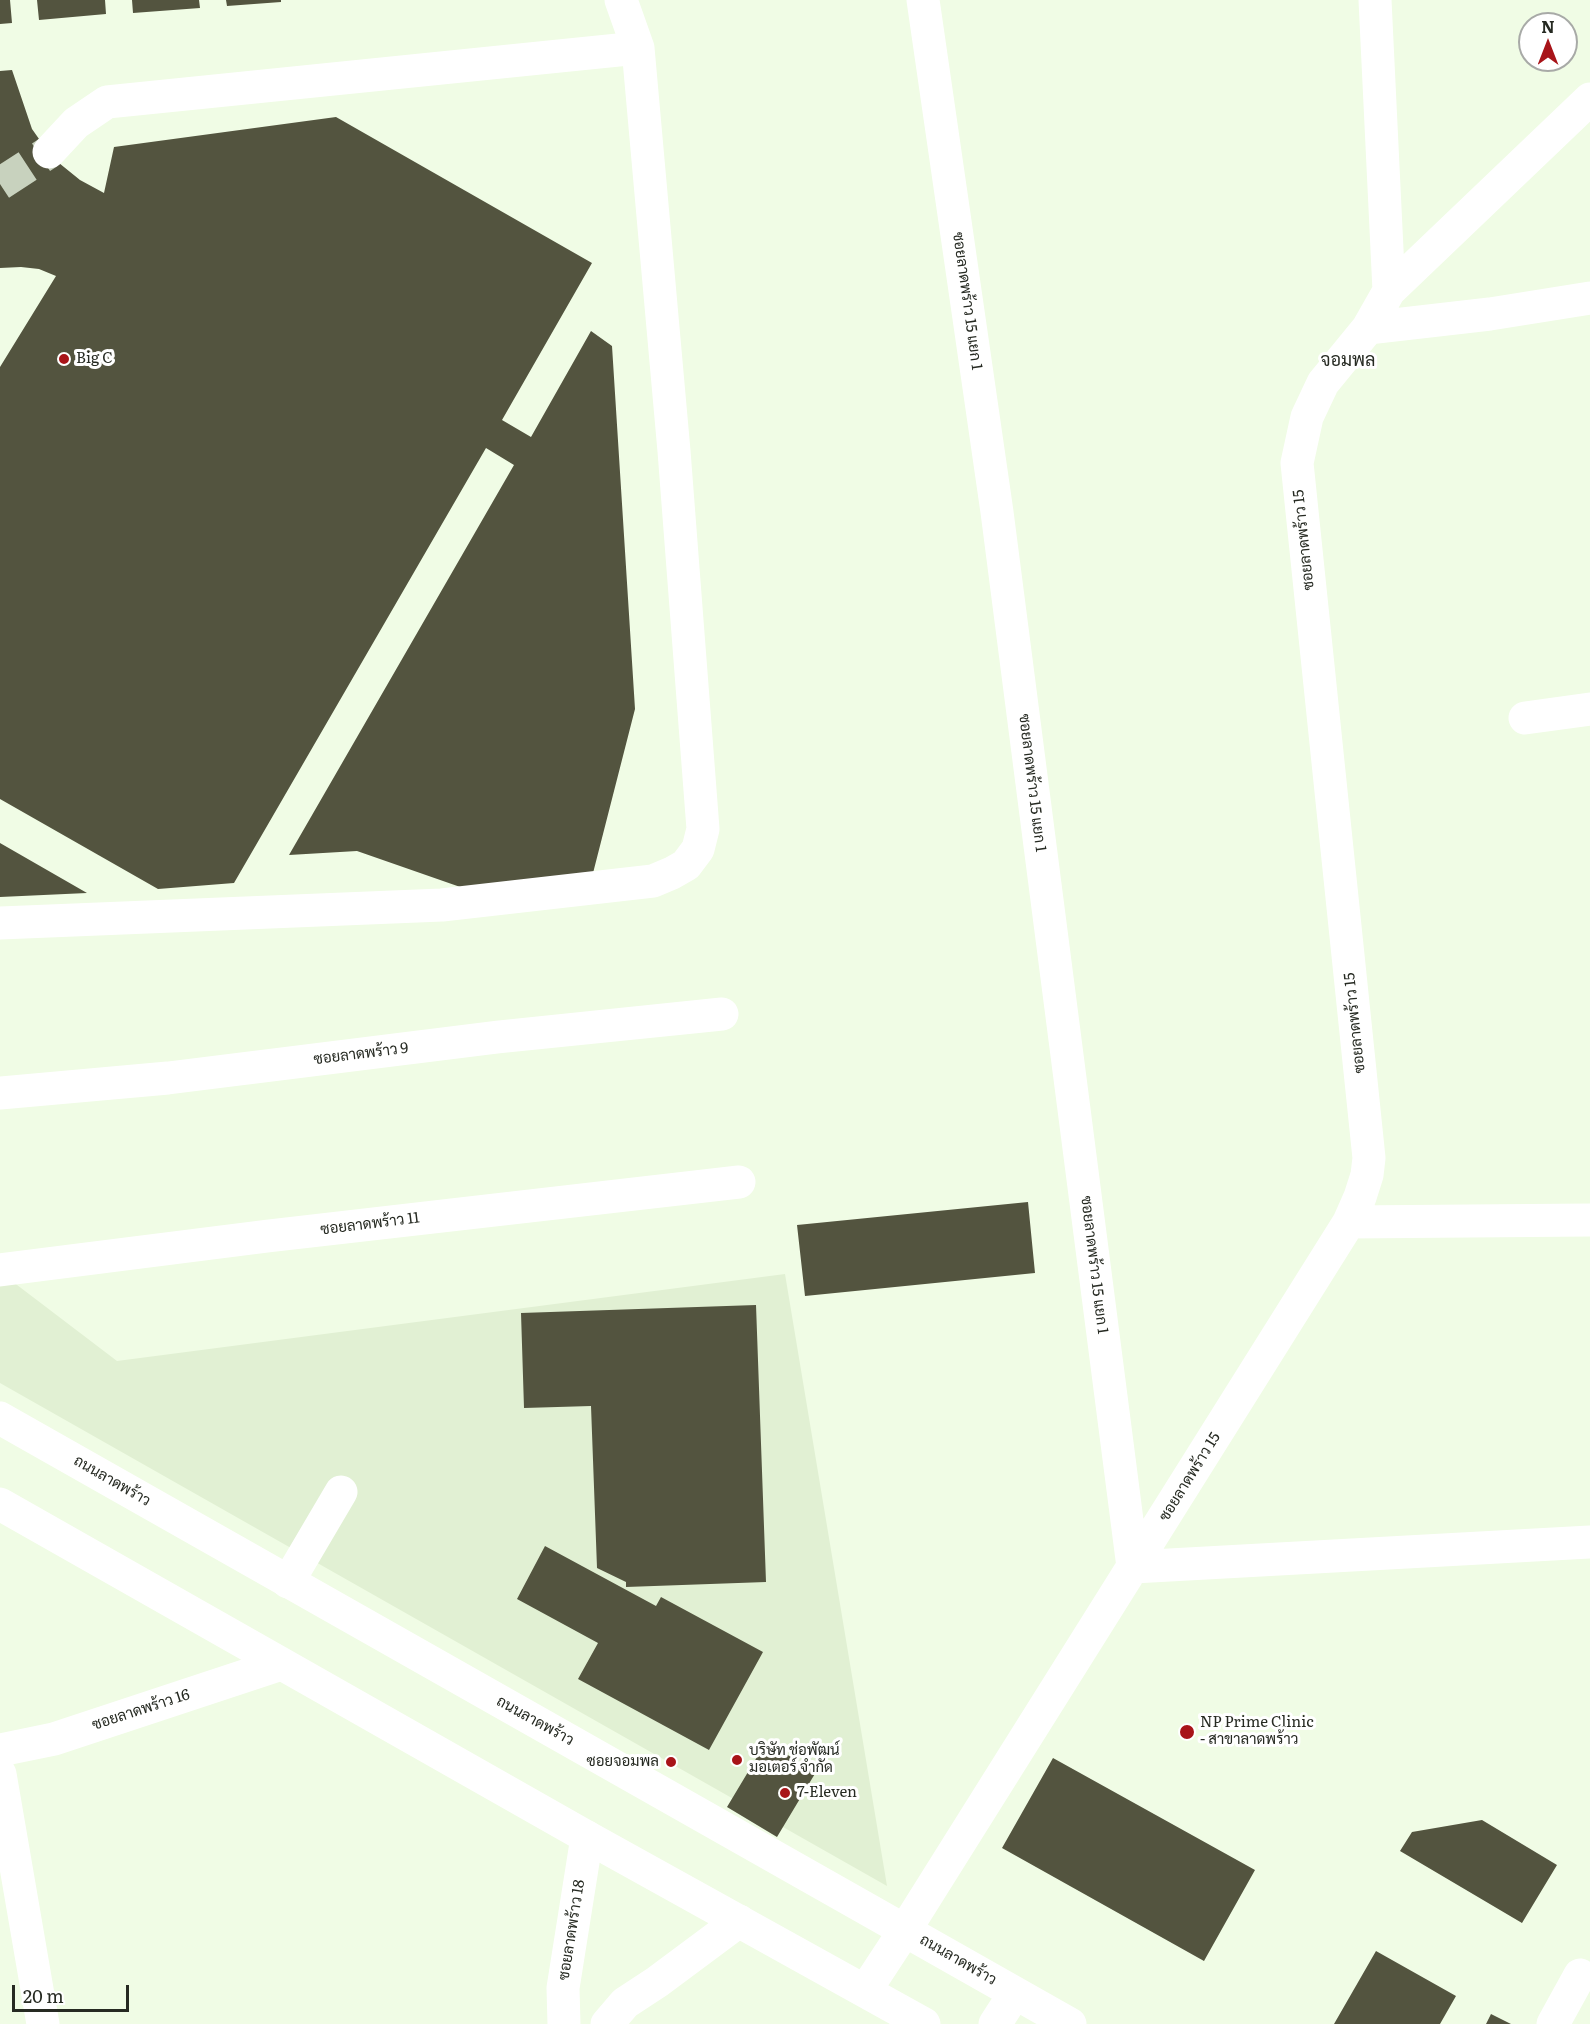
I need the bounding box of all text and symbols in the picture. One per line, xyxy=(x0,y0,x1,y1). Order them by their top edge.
north arrow xyxy=(1518,12,1578,72)
text: N xyxy=(1541,14,1555,38)
street label: ซอยลาดพร้าว 15 แยก 1 xyxy=(948,231,986,371)
place label: Big C xyxy=(76,350,113,368)
district label: จอมพล xyxy=(1320,350,1376,372)
marker: Big C xyxy=(57,352,71,366)
street label: ซอยลาดพร้าว 15 xyxy=(1290,489,1318,591)
street label: ซอยลาดพร้าว 15 แยก 1 xyxy=(1015,713,1049,853)
street label: ซอยลาดพร้าว 15 xyxy=(1341,972,1369,1074)
street label: ซอยลาดพร้าว 9 xyxy=(313,1039,409,1069)
street label: ซอยลาดพร้าว 15 แยก 1 xyxy=(1077,1195,1111,1335)
street label: ซอยลาดพร้าว 11 xyxy=(319,1209,421,1239)
street label: ซอยลาดพร้าว 15 xyxy=(1156,1429,1224,1525)
street label: ถนนลาดพร้าว xyxy=(70,1452,154,1510)
street label: ซอยลาดพร้าว 16 xyxy=(90,1686,192,1734)
street label: ถนนลาดพร้าว xyxy=(493,1692,577,1750)
place label: NP Prime Clinic - สาขาลาดพร้าว xyxy=(1200,1714,1314,1749)
marker: NP Prime Clinic - สาขาลาดพร้าว xyxy=(1178,1723,1196,1741)
place label: บริษัท ช่อพัฒน์ มอเตอร์ จำกัด xyxy=(749,1742,840,1777)
place label: ซอยจอมพล xyxy=(587,1753,659,1771)
marker: บริษัท ช่อพัฒน์ มอเตอร์ จำกัด xyxy=(730,1753,744,1767)
marker: ซอยจอมพล xyxy=(664,1755,678,1769)
place label: 7-Eleven xyxy=(797,1784,857,1802)
marker: 7-Eleven xyxy=(778,1786,792,1800)
street label: ซอยลาดพร้าว 18 xyxy=(555,1878,589,1982)
street label: ถนนลาดพร้าว xyxy=(916,1931,1000,1989)
scale bar xyxy=(15,1973,132,2011)
text: 20 m xyxy=(23,1982,64,2009)

